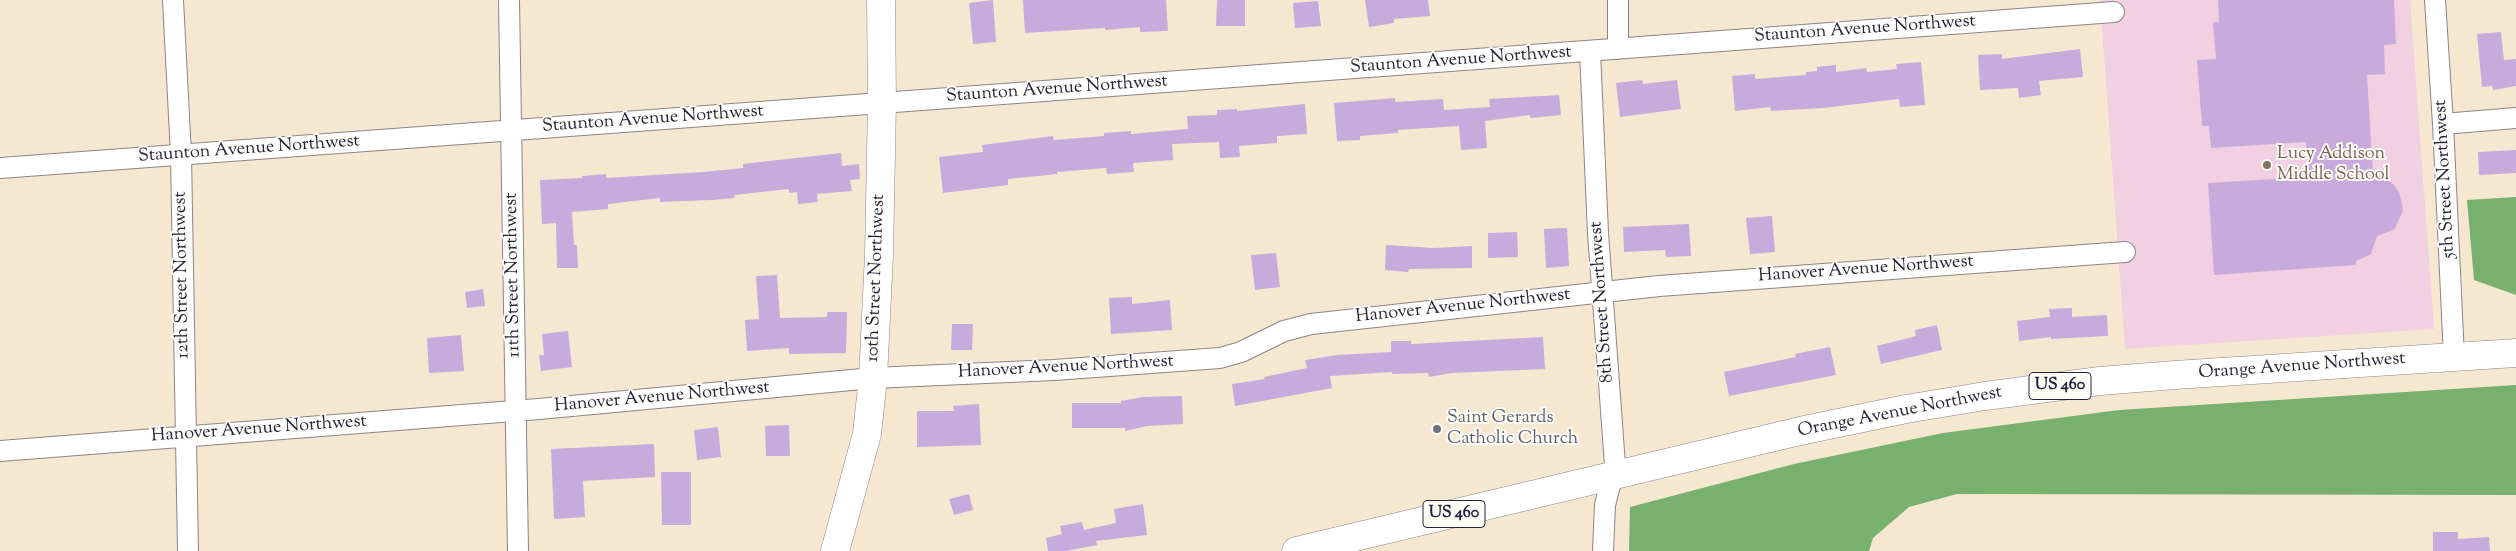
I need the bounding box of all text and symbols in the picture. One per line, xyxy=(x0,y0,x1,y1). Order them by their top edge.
street label: Staunton Avenue Northwest xyxy=(1754,11,1976,49)
street label: Staunton Avenue Northwest xyxy=(1350,42,1572,80)
street label: Staunton Avenue Northwest xyxy=(946,71,1168,109)
street label: 5th Street Northwest xyxy=(2431,99,2461,259)
street label: Staunton Avenue Northwest xyxy=(542,101,764,139)
street label: Staunton Avenue Northwest xyxy=(138,131,360,169)
place label: Lucy Addison Middle School xyxy=(2277,144,2390,186)
marker: Lucy Addison Middle School xyxy=(2261,159,2273,171)
street label: 12th Street Northwest xyxy=(171,191,195,359)
street label: 11th Street Northwest xyxy=(502,192,526,358)
street label: 10th Street Northwest xyxy=(863,194,891,362)
street label: 8th Street Northwest xyxy=(1587,221,1619,383)
street label: Hanover Avenue Northwest xyxy=(1758,252,1974,288)
street label: Hanover Avenue Northwest xyxy=(1354,285,1572,329)
street label: Orange Avenue Northwest xyxy=(2198,349,2406,385)
street label: Hanover Avenue Northwest xyxy=(958,352,1174,384)
road number: US 460 xyxy=(2029,372,2091,400)
street label: Hanover Avenue Northwest xyxy=(553,378,771,418)
street label: Orange Avenue Northwest xyxy=(1796,383,2004,443)
place label: Saint Gerards Catholic Church xyxy=(1447,408,1578,450)
street label: Hanover Avenue Northwest xyxy=(151,412,367,448)
marker: Saint Gerards Catholic Church xyxy=(1431,423,1443,435)
road number: US 460 xyxy=(1423,500,1485,528)

